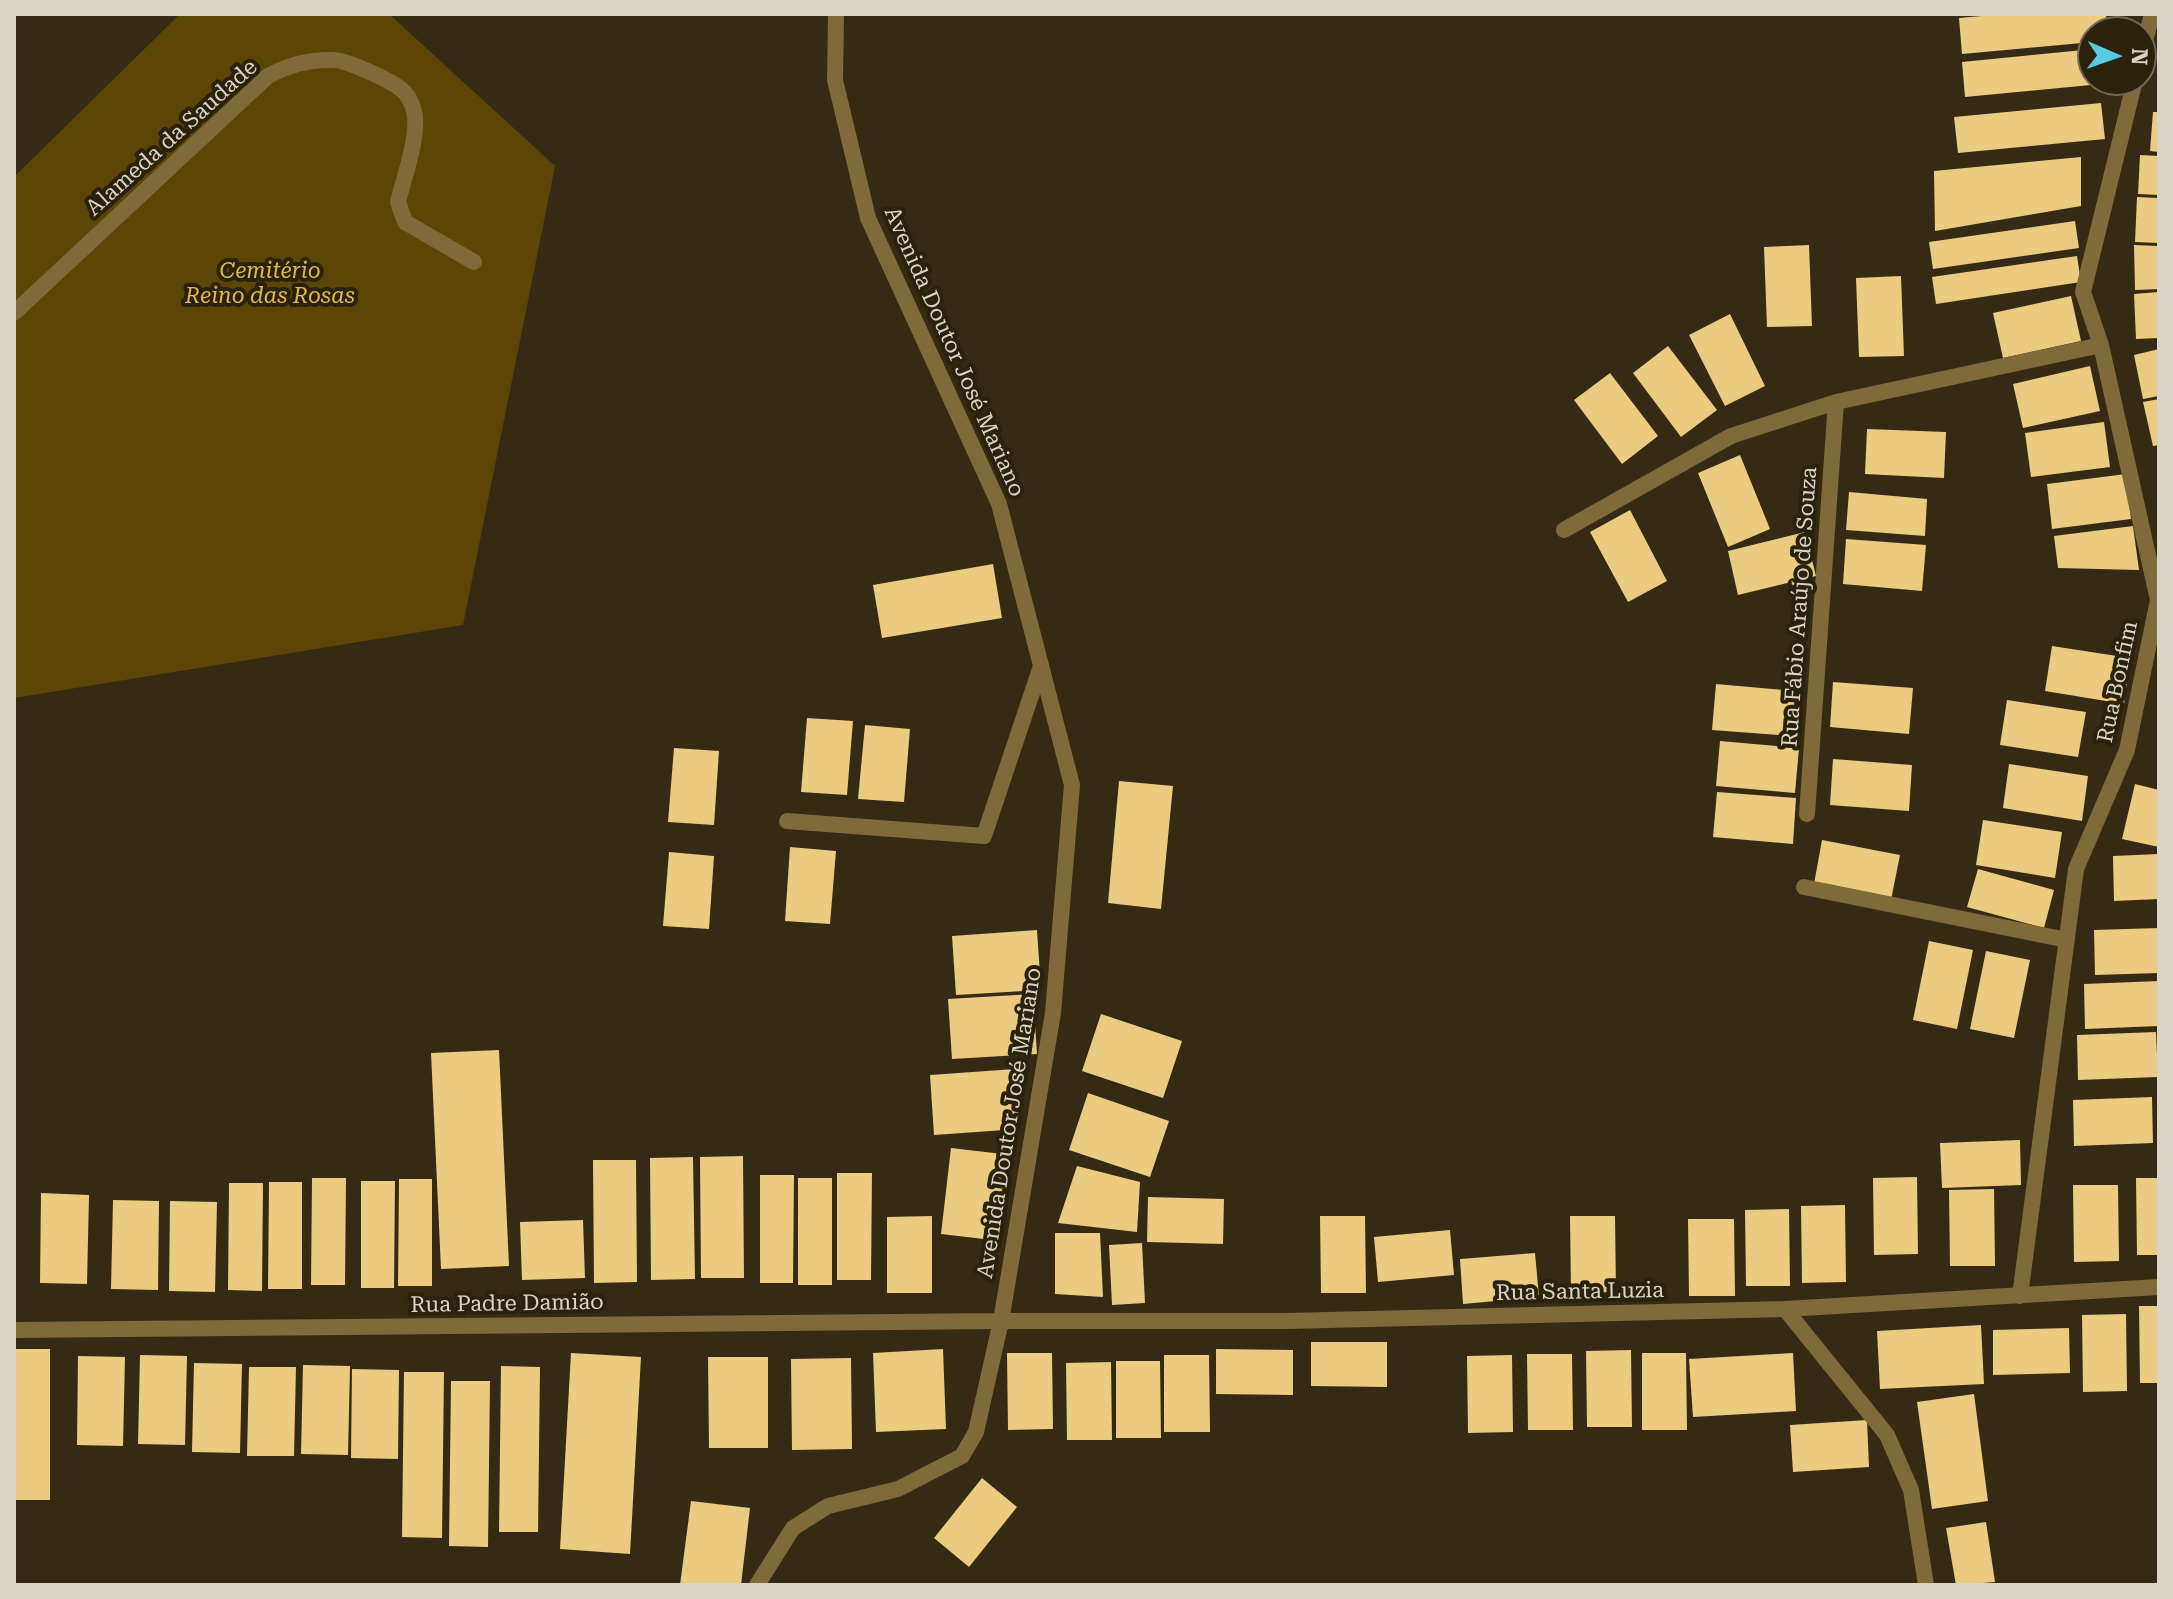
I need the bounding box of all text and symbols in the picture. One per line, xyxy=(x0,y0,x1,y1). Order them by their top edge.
north arrow xyxy=(2077,16,2157,96)
text: N xyxy=(2127,48,2152,66)
street label: Alameda da Saudade xyxy=(81,54,263,222)
street label: Avenida Doutor José Mariano xyxy=(878,203,1030,501)
park label: Cemitério Reino das Rosas xyxy=(185,259,355,310)
street label: Rua Fábio Araújo de Souza xyxy=(1777,466,1823,748)
street label: Rua Bonfim xyxy=(2092,619,2144,745)
street label: Avenida Doutor José Mariano xyxy=(972,966,1048,1280)
street label: Rua Santa Luzia xyxy=(1496,1277,1664,1307)
street label: Rua Padre Damião xyxy=(410,1289,604,1319)

